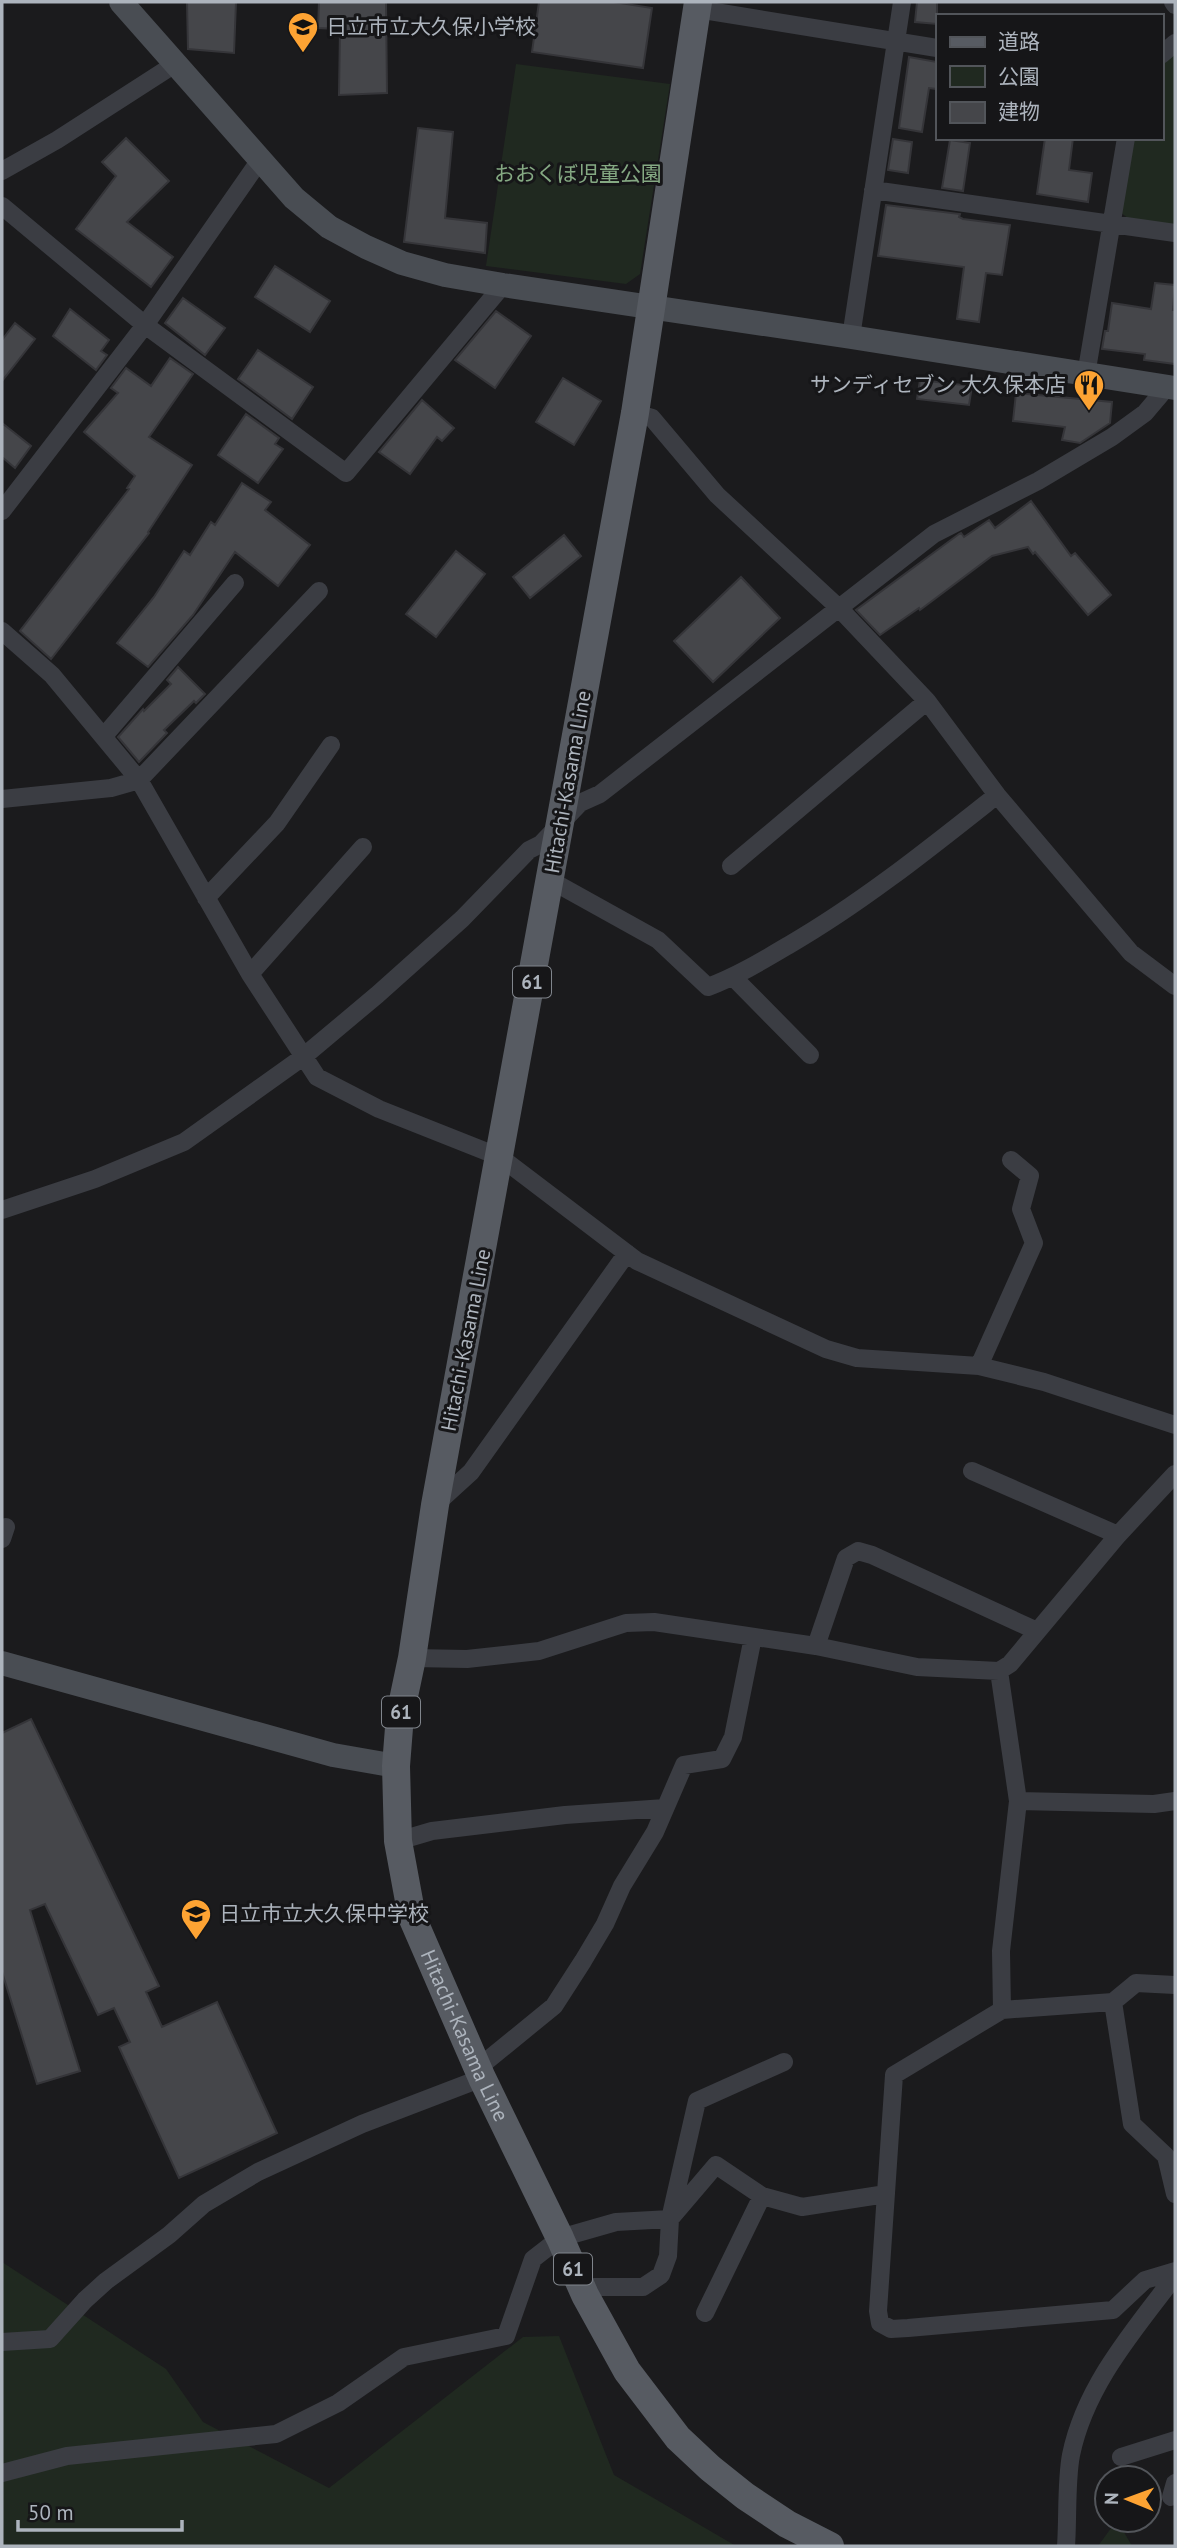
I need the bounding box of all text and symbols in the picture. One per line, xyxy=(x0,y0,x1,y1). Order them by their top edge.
school or university icon: 日立市立大久保小学校 xyxy=(286,10,320,54)
place label: 日立市立大久保小学校 xyxy=(326,13,536,40)
legend xyxy=(936,14,1163,140)
text: 道路 xyxy=(998,28,1040,55)
text: 公園 xyxy=(998,63,1040,90)
text: 建物 xyxy=(998,98,1040,125)
park label: おおくぼ児童公園 xyxy=(494,160,662,187)
restaurant icon: サンディセブン 大久保本店 xyxy=(1072,368,1106,412)
place label: サンディセブン 大久保本店 xyxy=(810,371,1066,398)
street label: Hitachi-Kasama Line xyxy=(538,688,597,875)
road number: 61 xyxy=(513,966,551,998)
street label: Hitachi-Kasama Line xyxy=(435,1247,496,1433)
road number: 61 xyxy=(382,1696,420,1728)
school or university icon: 日立市立大久保中学校 xyxy=(179,1897,213,1941)
place label: 日立市立大久保中学校 xyxy=(219,1900,429,1927)
street label: Hitachi-Kasama Line xyxy=(415,1945,515,2126)
road number: 61 xyxy=(554,2254,592,2284)
north arrow xyxy=(1093,2464,1163,2534)
scale bar xyxy=(18,2488,182,2532)
text: N xyxy=(1099,2492,1123,2505)
text: 50 m xyxy=(28,2499,74,2526)

